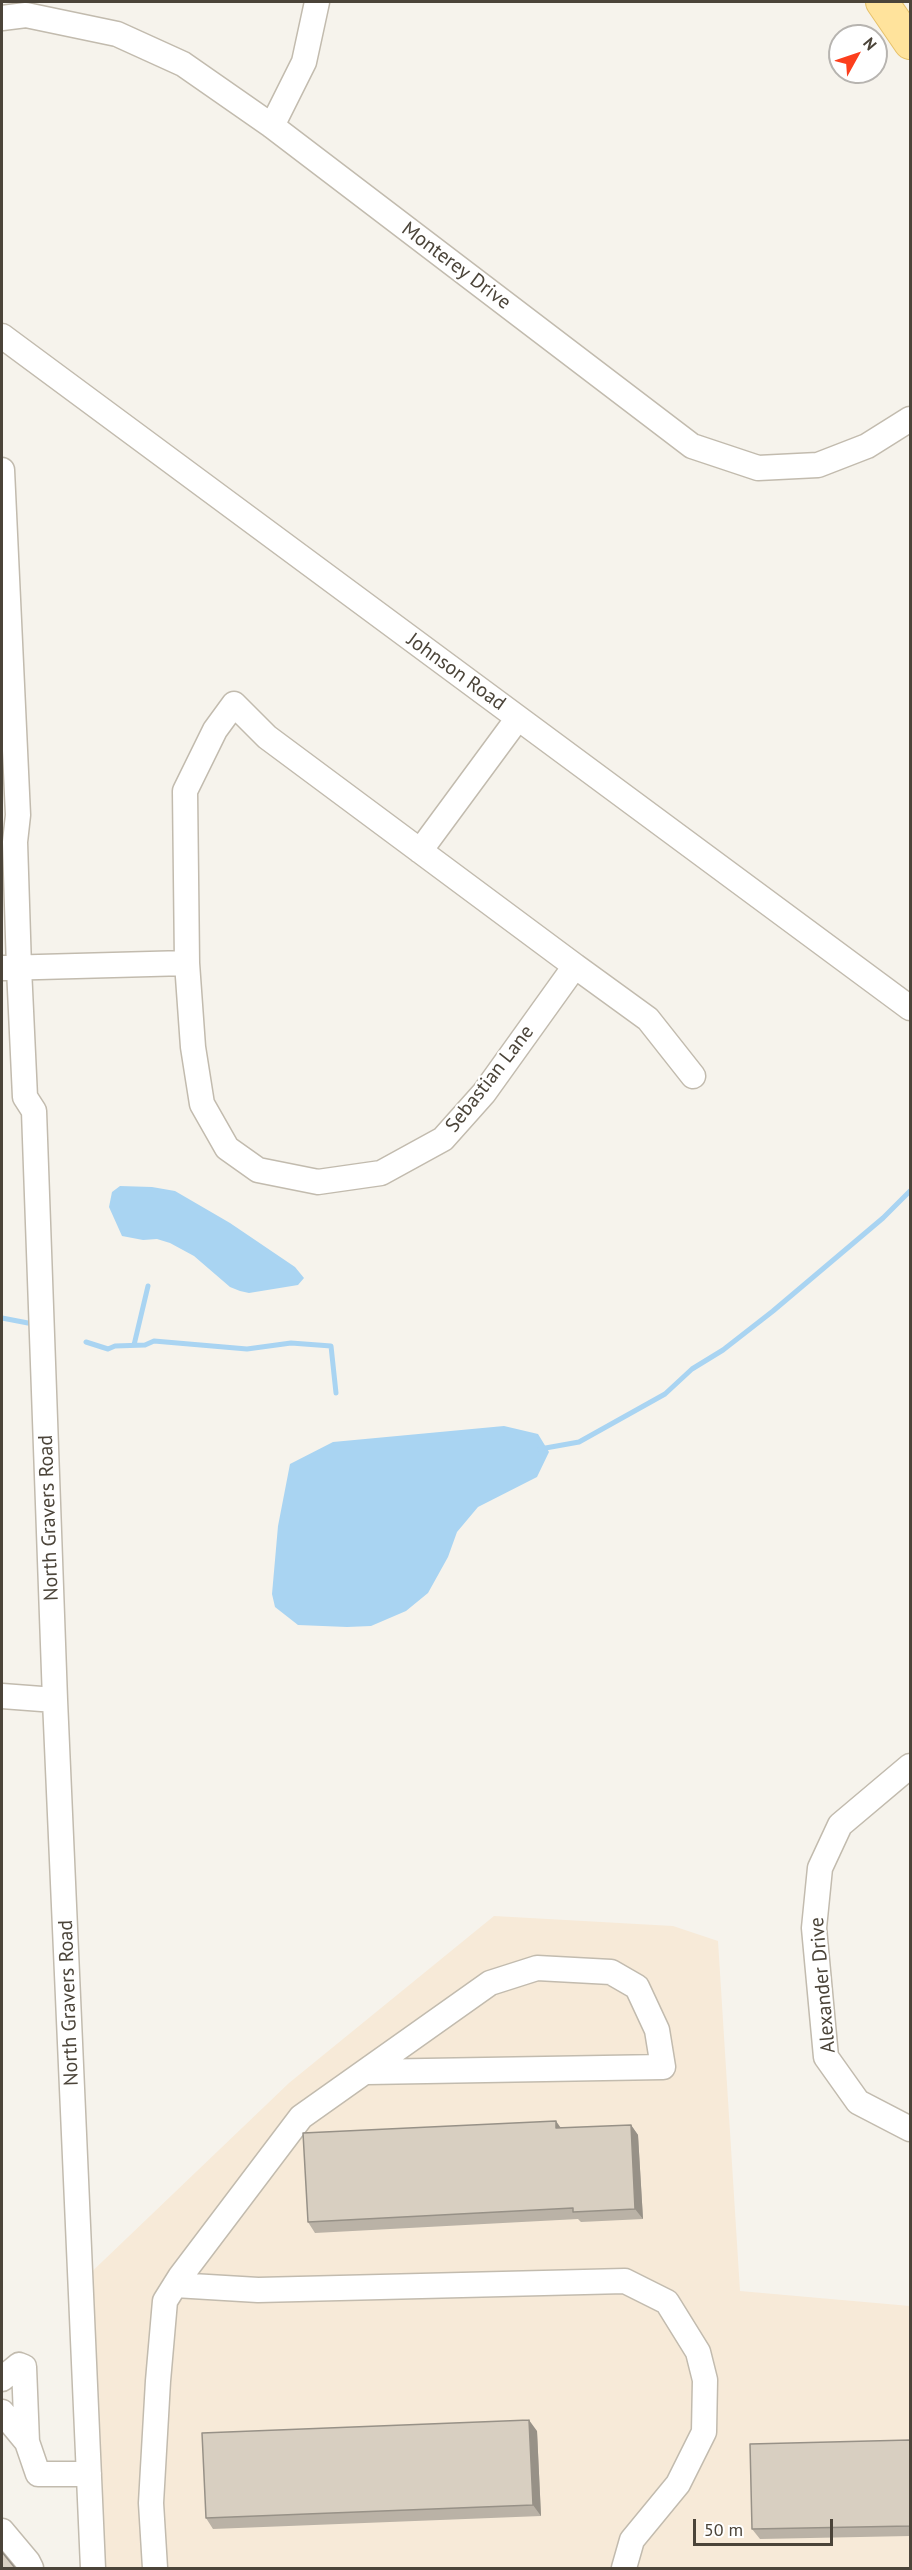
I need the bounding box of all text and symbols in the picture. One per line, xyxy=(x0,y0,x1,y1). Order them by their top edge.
north arrow xyxy=(828,24,888,84)
text: N xyxy=(859,33,881,54)
street label: Monterey Drive xyxy=(397,217,515,315)
street label: Johnson Road xyxy=(402,628,510,716)
street label: Sebastian Lane xyxy=(441,1021,539,1137)
street label: North Gravers Road xyxy=(34,1435,64,1601)
street label: Alexander Drive xyxy=(805,1916,841,2054)
street label: North Gravers Road xyxy=(54,1920,84,2086)
scale bar xyxy=(696,2507,836,2545)
text: 50 m xyxy=(704,2518,743,2541)

